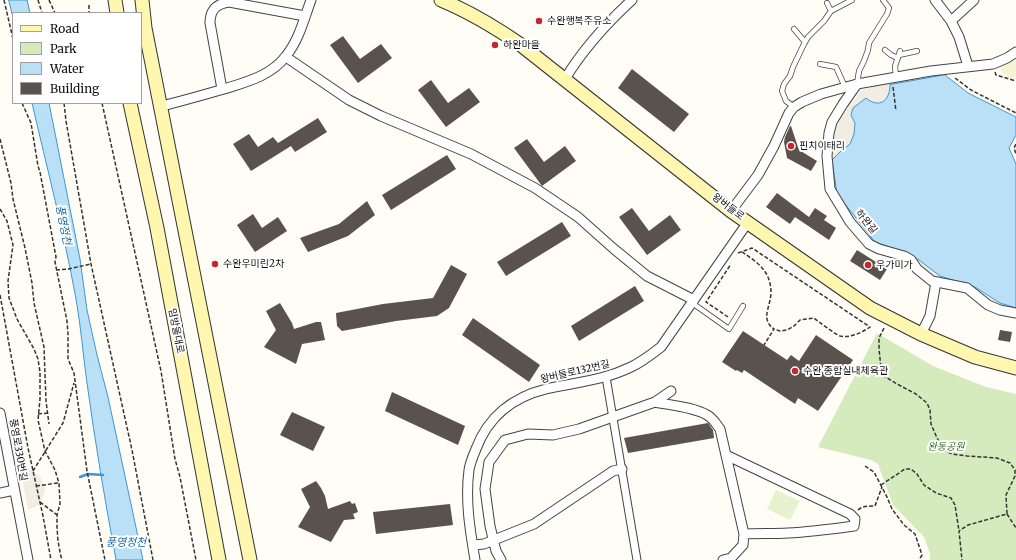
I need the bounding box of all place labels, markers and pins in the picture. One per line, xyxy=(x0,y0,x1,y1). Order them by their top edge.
place label: 수완행복주유소 xyxy=(547,15,611,27)
marker: 수완행복주유소 xyxy=(534,16,544,26)
place label: 하완마을 xyxy=(503,39,540,51)
marker: 하완마을 xyxy=(490,40,500,50)
place label: 핀치이태리 xyxy=(799,140,845,152)
marker: 핀치이태리 xyxy=(786,141,796,151)
place label: 수완우미린2차 xyxy=(223,258,284,270)
marker: 수완우미린2차 xyxy=(210,259,220,269)
place label: 우가미가 xyxy=(876,259,913,271)
marker: 우가미가 xyxy=(863,260,873,270)
place label: 수완 종합실내체육관 xyxy=(803,365,888,377)
marker: 수완 종합실내체육관 xyxy=(790,366,800,376)

